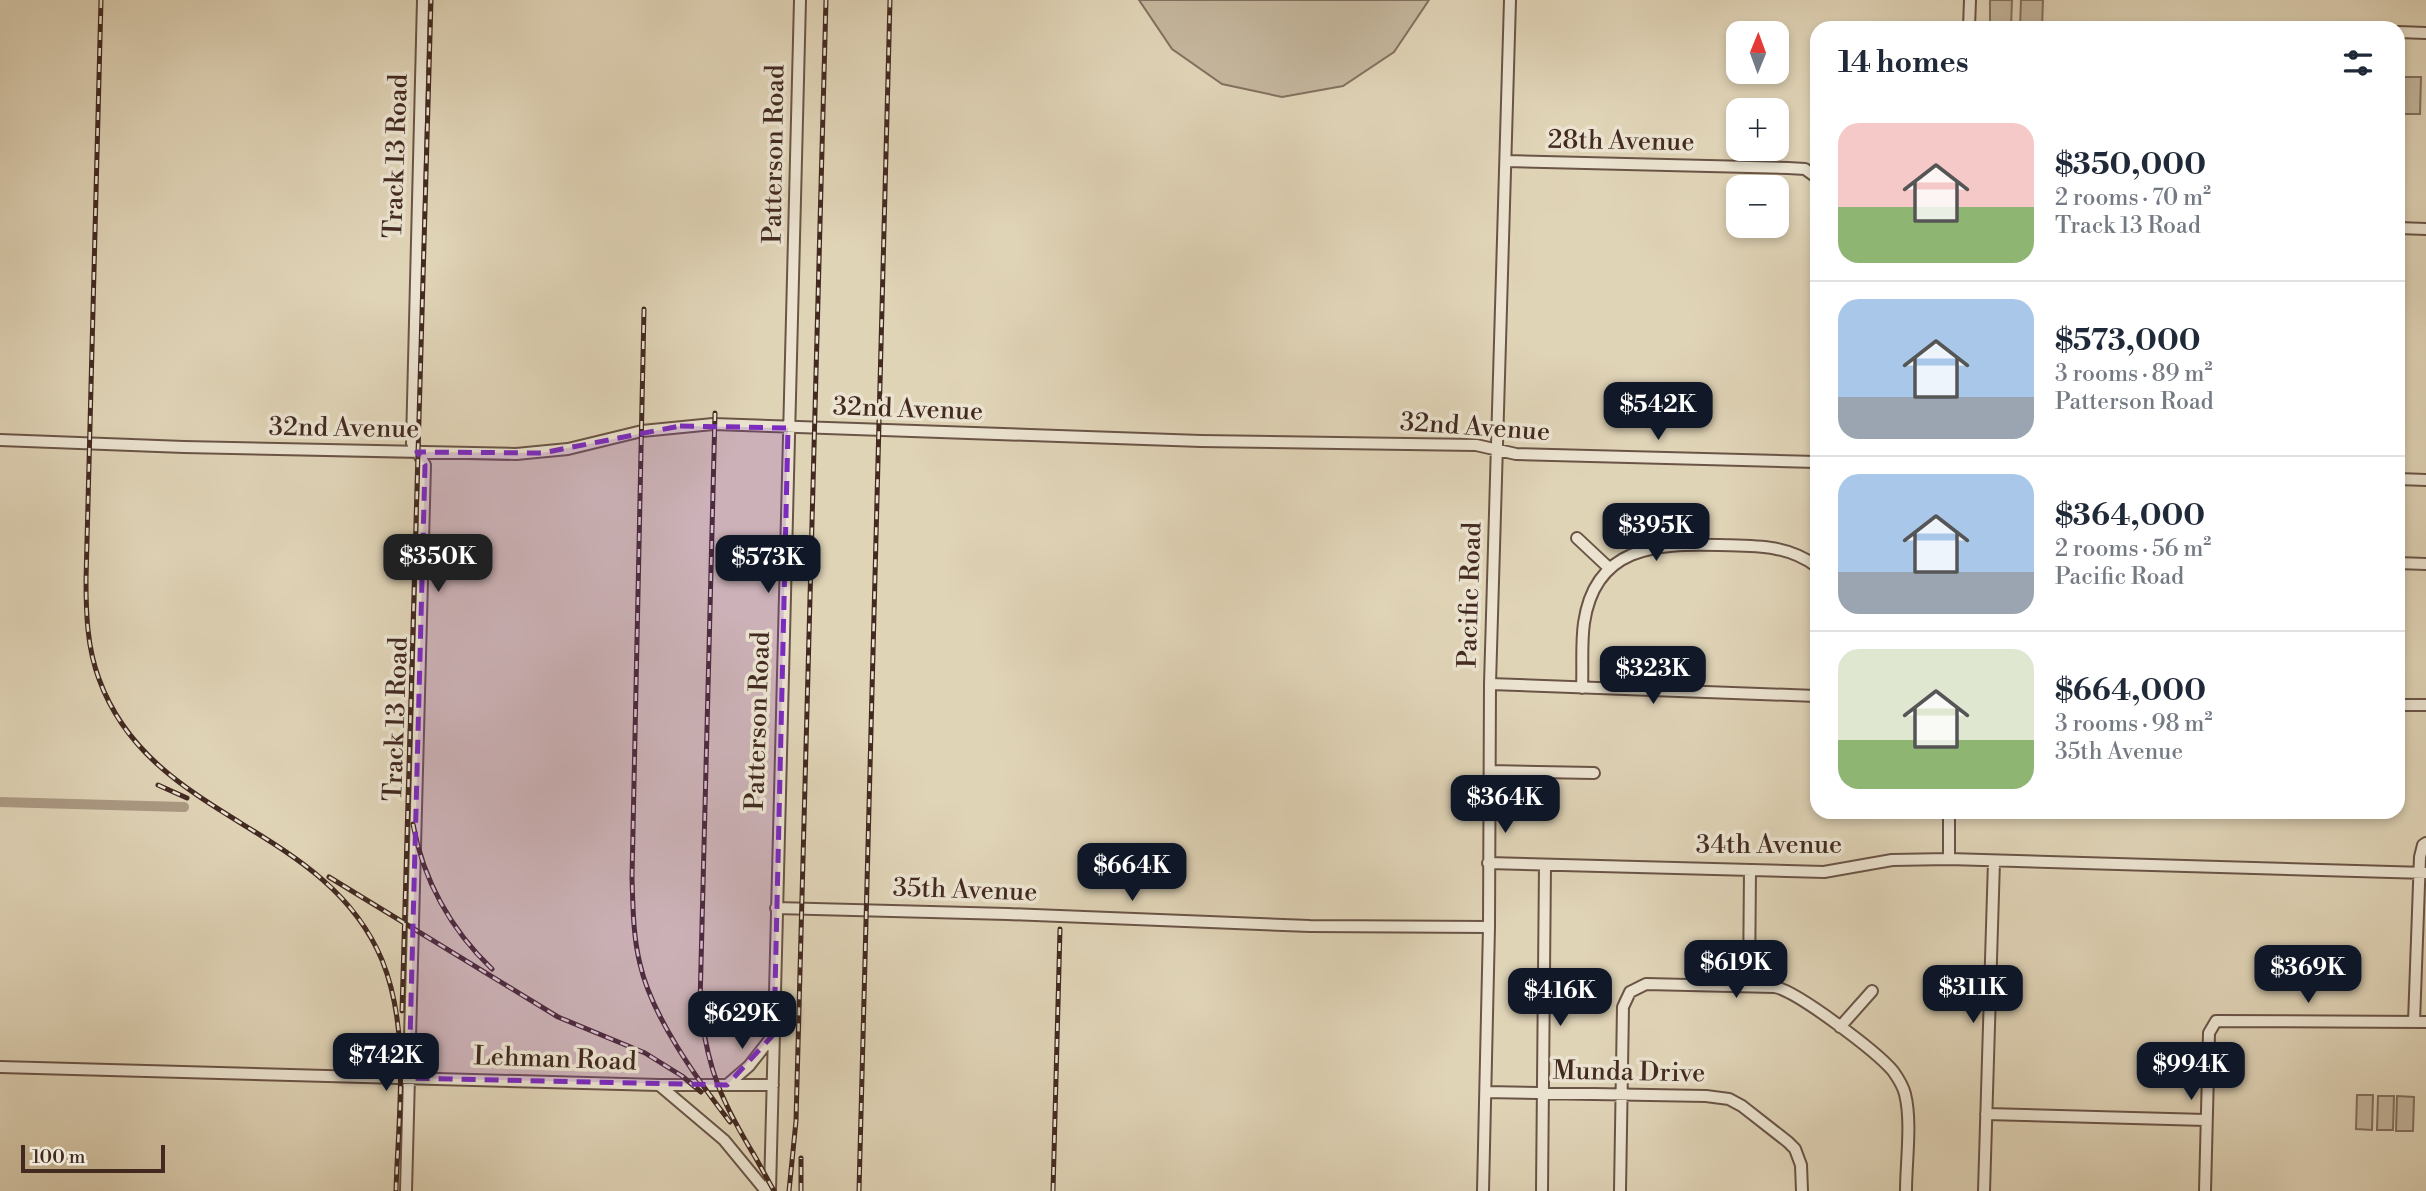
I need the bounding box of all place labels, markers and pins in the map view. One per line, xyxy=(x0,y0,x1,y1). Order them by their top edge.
pin: $542K xyxy=(1609,382,1707,442)
pin: $395K xyxy=(1607,504,1705,563)
pin: $350K xyxy=(389,534,487,594)
pin: $573K xyxy=(719,536,817,595)
pin: $323K xyxy=(1604,646,1702,706)
pin: $364K xyxy=(1456,776,1554,835)
pin: $664K xyxy=(1083,844,1181,903)
pin: $619K xyxy=(1687,940,1785,1000)
pin: $369K xyxy=(2259,946,2357,1005)
pin: $311K xyxy=(1924,965,2022,1025)
pin: $416K xyxy=(1511,968,1609,1028)
pin: $629K xyxy=(693,992,791,1051)
pin: $742K xyxy=(337,1034,435,1093)
pin: $994K xyxy=(2142,1042,2240,1102)

